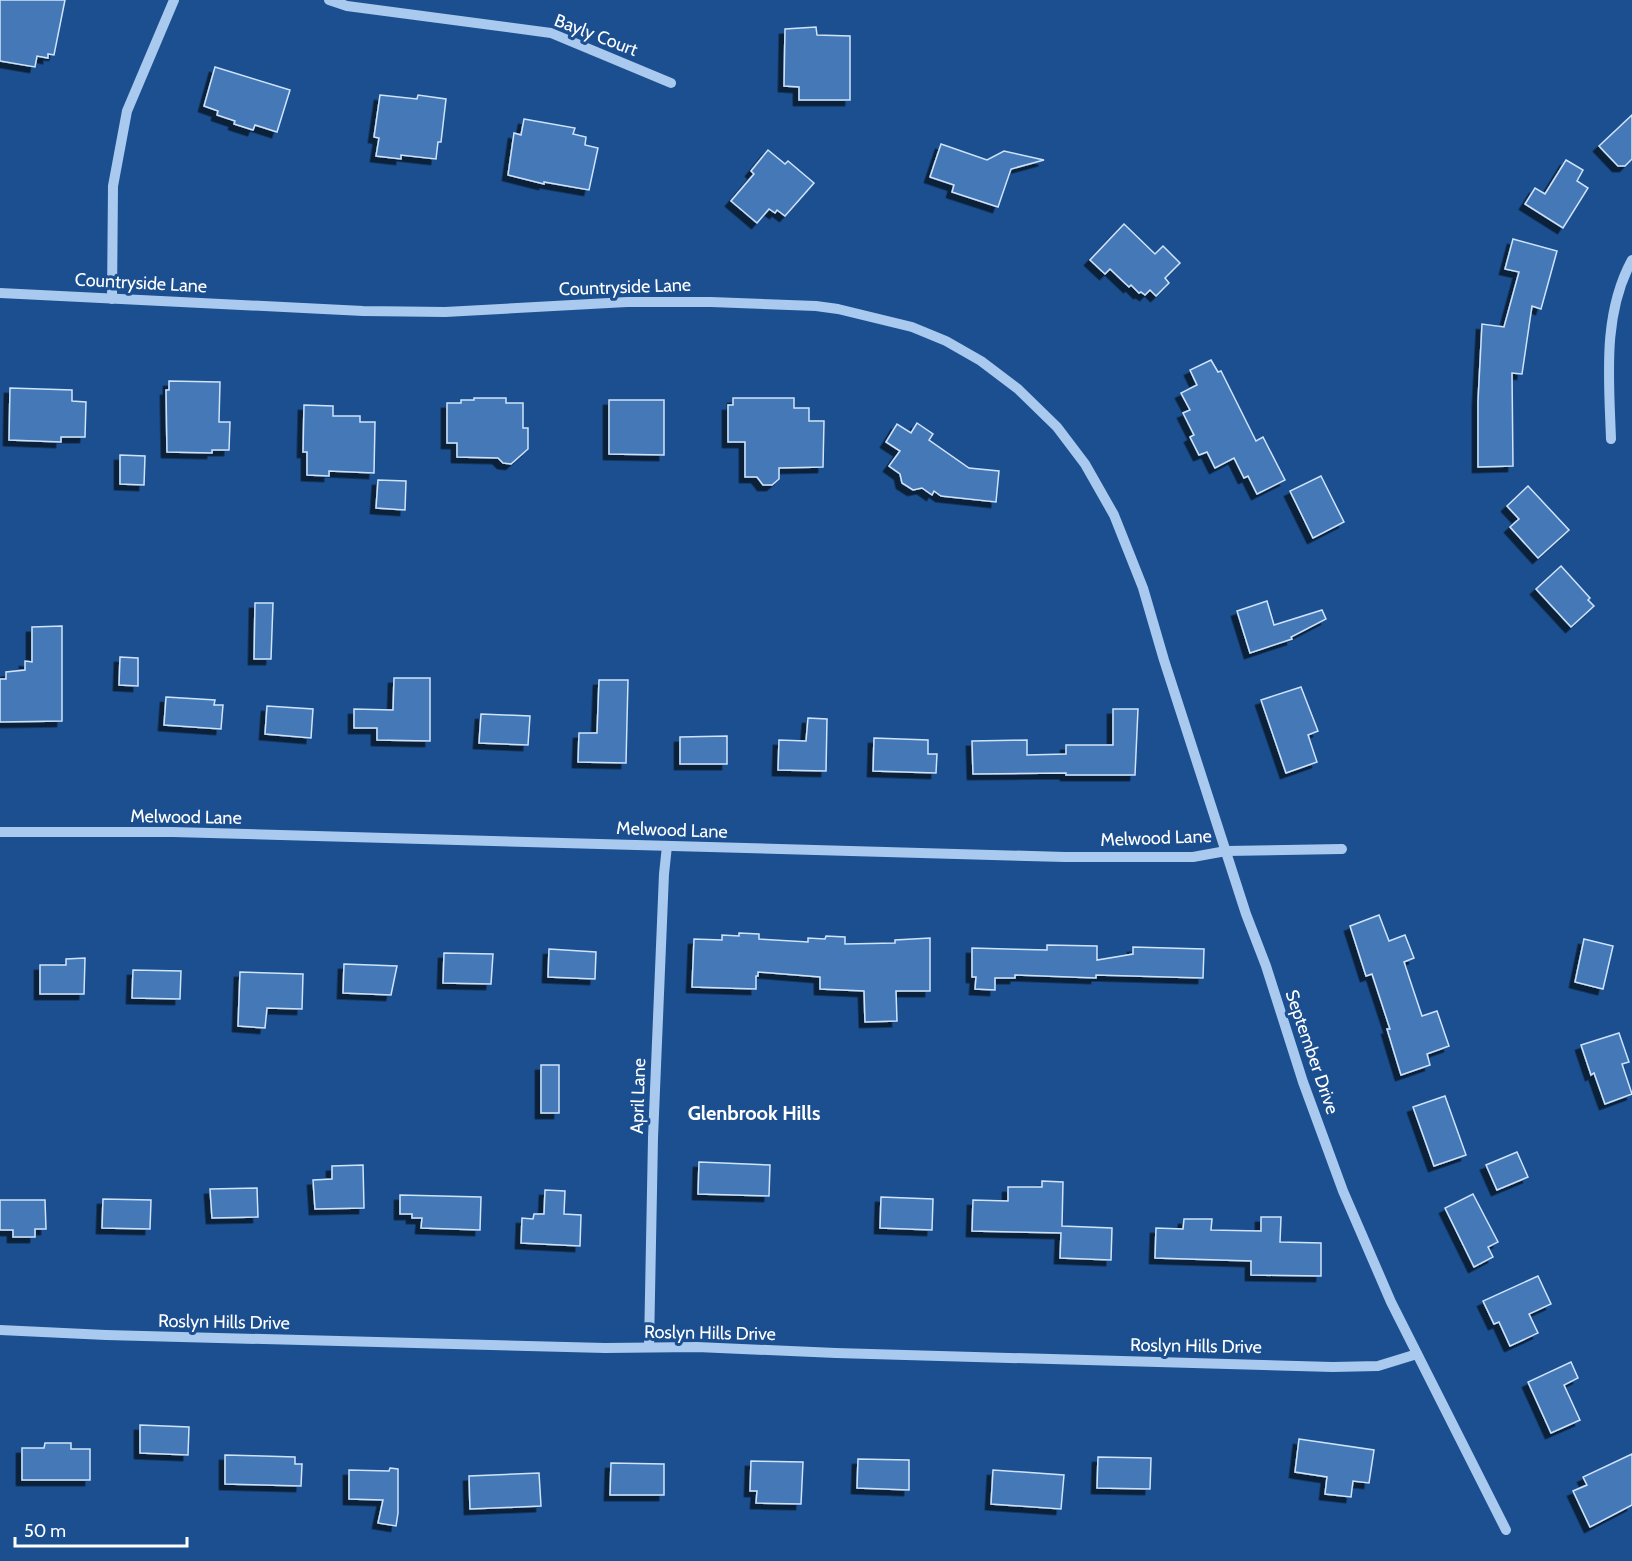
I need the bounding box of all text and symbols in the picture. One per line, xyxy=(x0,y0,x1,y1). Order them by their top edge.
street label: Bayly Court xyxy=(551,9,641,61)
street label: Countryside Lane xyxy=(74,269,208,297)
street label: Countryside Lane xyxy=(558,274,692,300)
street label: Melwood Lane xyxy=(130,805,242,829)
street label: Melwood Lane xyxy=(616,817,728,843)
street label: Melwood Lane xyxy=(1100,825,1212,851)
street label: September Drive xyxy=(1280,987,1344,1117)
street label: April Lane xyxy=(626,1058,650,1134)
district label: Glenbrook Hills xyxy=(688,1101,820,1125)
street label: Roslyn Hills Drive xyxy=(158,1310,290,1334)
street label: Roslyn Hills Drive xyxy=(644,1321,776,1345)
street label: Roslyn Hills Drive xyxy=(1130,1334,1262,1358)
scale bar xyxy=(15,1510,188,1548)
text: 50 m xyxy=(24,1520,66,1542)

